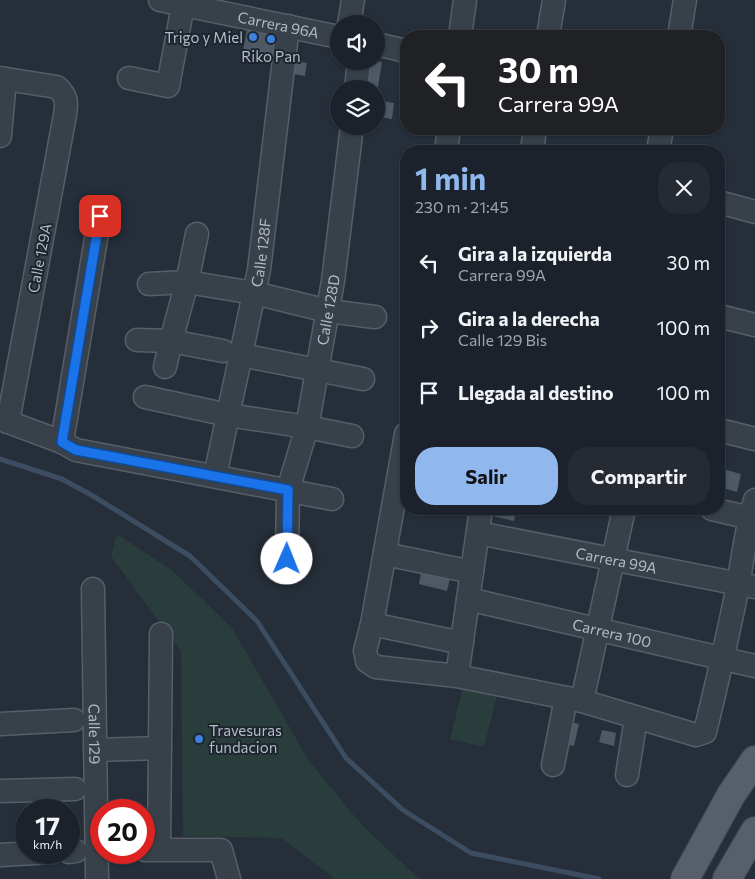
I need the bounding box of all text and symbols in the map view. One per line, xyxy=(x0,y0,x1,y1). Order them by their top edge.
street label: Carrera 96A xyxy=(236,7,321,42)
map controls xyxy=(330,15,385,135)
button: sound xyxy=(330,15,385,70)
place label: Trigo y Miel xyxy=(164,28,243,46)
marker: Trigo y Miel xyxy=(247,31,259,43)
marker: Riko Pan xyxy=(265,33,277,45)
place label: Riko Pan xyxy=(241,47,301,65)
text: 30 m xyxy=(498,47,579,90)
icon: left xyxy=(415,50,480,115)
button: layers xyxy=(330,80,385,135)
text: Carrera 99A xyxy=(498,90,619,117)
text: 1 min xyxy=(415,159,486,196)
button: close xyxy=(658,162,710,214)
pin xyxy=(79,195,121,237)
text: 230 m · 21:45 xyxy=(415,197,509,216)
icon: arrive xyxy=(86,202,114,230)
street label: Calle 128F xyxy=(247,217,274,289)
street label: Calle 129A xyxy=(23,222,55,294)
text: Gira a la izquierda xyxy=(458,242,612,265)
icon: left xyxy=(415,249,443,277)
text: 30 m xyxy=(667,251,710,274)
text: Carrera 99A xyxy=(458,265,546,284)
street label: Calle 128D xyxy=(313,273,343,346)
text: Gira a la derecha xyxy=(458,307,600,330)
icon: right xyxy=(415,314,443,342)
text: 100 m xyxy=(657,316,710,339)
text: Calle 129 Bis xyxy=(458,330,547,349)
icon: arrive xyxy=(415,379,443,407)
text: Llegada al destino xyxy=(458,381,614,404)
text: 100 m xyxy=(657,381,710,404)
button: Salir xyxy=(415,447,558,505)
button: Compartir xyxy=(568,447,710,505)
position arrow xyxy=(260,532,312,584)
street label: Carrera 99A xyxy=(574,543,659,577)
street label: Carrera 100 xyxy=(571,615,653,651)
street label: Calle 129 xyxy=(86,704,104,764)
place label: Travesuras fundacion xyxy=(209,721,282,756)
marker: Travesuras fundacion xyxy=(193,733,205,745)
speed limit sign: 20 xyxy=(90,799,155,864)
text: 17 xyxy=(35,810,60,840)
text: km/h xyxy=(33,837,62,851)

